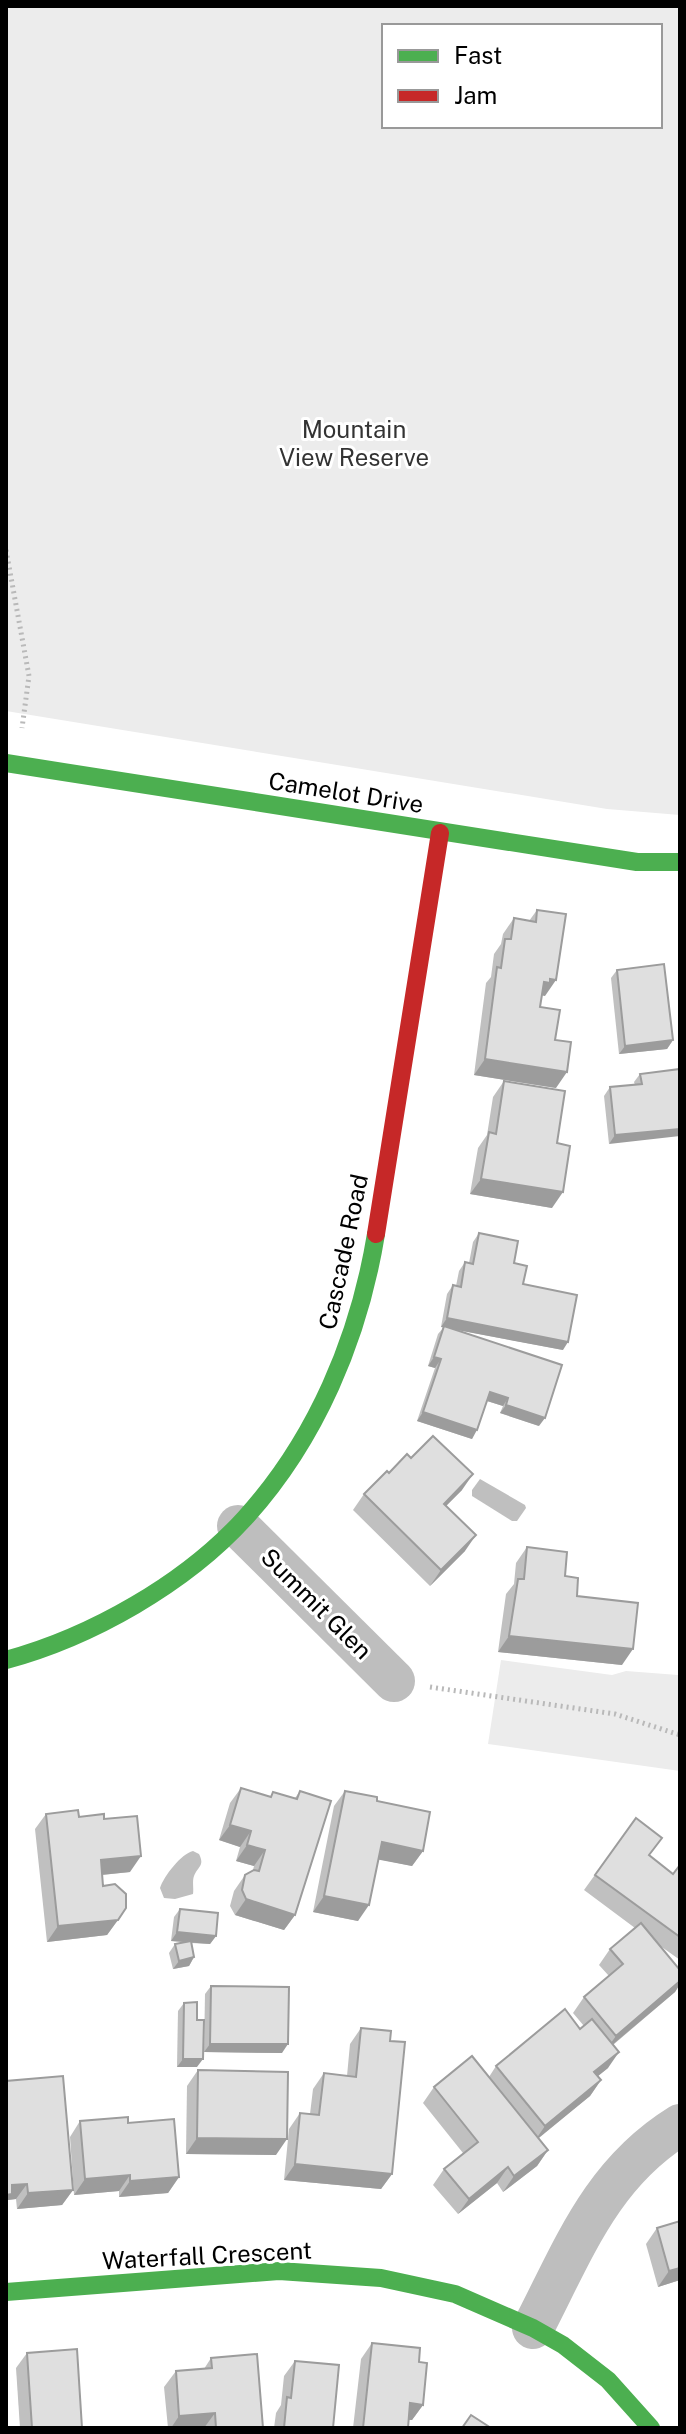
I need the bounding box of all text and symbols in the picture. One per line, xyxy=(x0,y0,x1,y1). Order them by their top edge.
legend xyxy=(382,24,662,128)
text: Fast xyxy=(454,41,502,69)
text: Jam xyxy=(454,81,497,109)
park label: Mountain View Reserve xyxy=(279,415,429,471)
street label: Camelot Drive xyxy=(267,766,426,818)
street label: Cascade Road xyxy=(313,1171,373,1332)
street label: Summit Glen xyxy=(256,1542,378,1664)
street label: Waterfall Crescent xyxy=(101,2236,313,2274)

